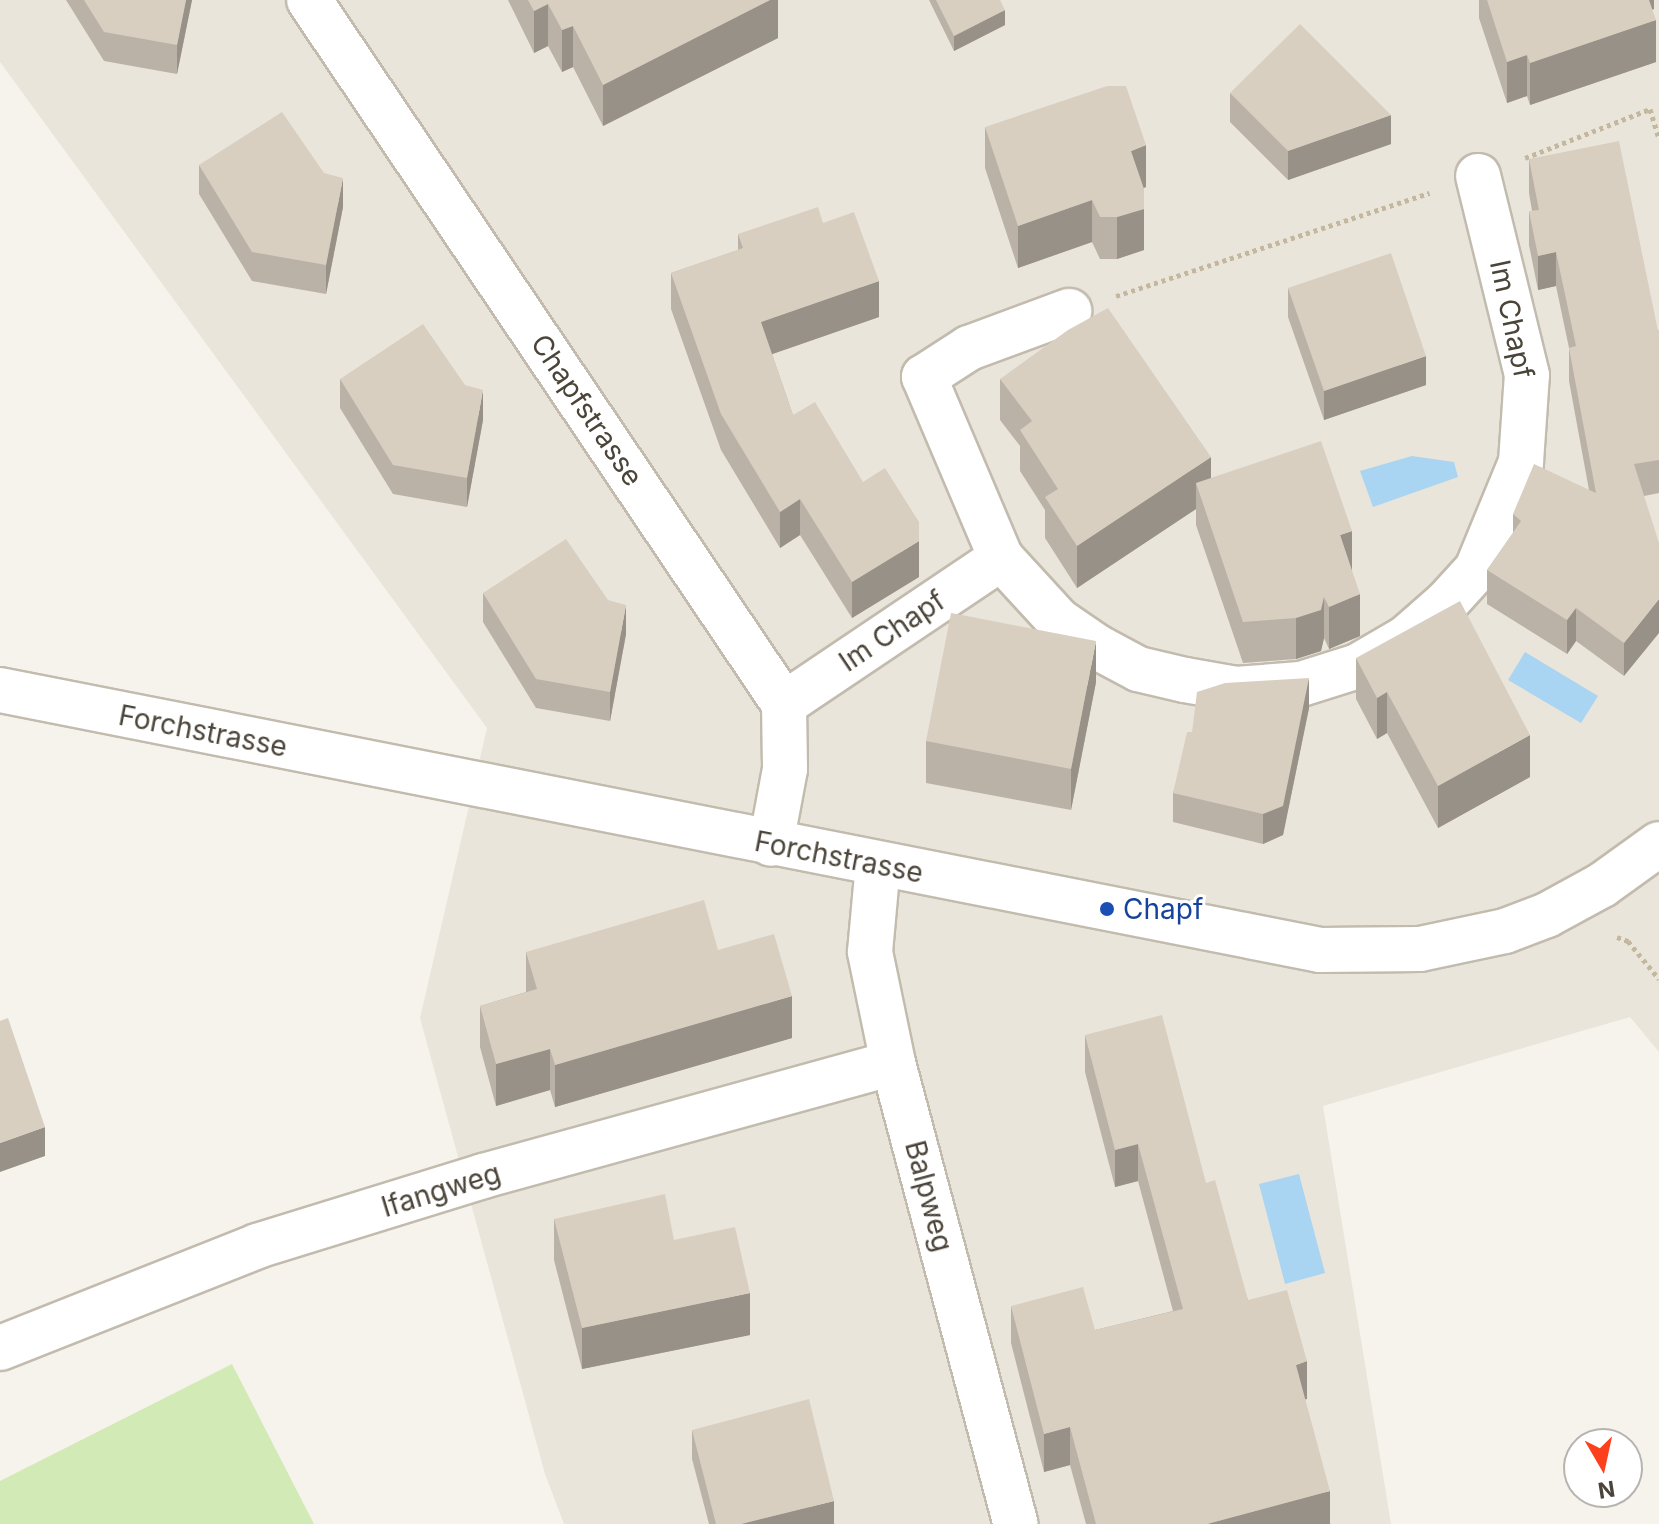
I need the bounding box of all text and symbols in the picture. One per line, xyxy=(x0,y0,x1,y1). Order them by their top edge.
street label: Im Chapf xyxy=(1483,257,1541,381)
street label: Chapfstrasse xyxy=(524,328,650,492)
street label: Im Chapf xyxy=(833,583,951,679)
street label: Forchstrasse xyxy=(116,698,290,764)
street label: Forchstrasse xyxy=(752,824,926,890)
place label: Chapf xyxy=(1123,892,1203,926)
marker: Chapf xyxy=(1098,900,1116,918)
street label: Balpweg xyxy=(898,1137,960,1255)
street label: Ifangweg xyxy=(377,1156,505,1224)
north arrow xyxy=(1563,1428,1643,1508)
text: N xyxy=(1596,1476,1617,1504)

